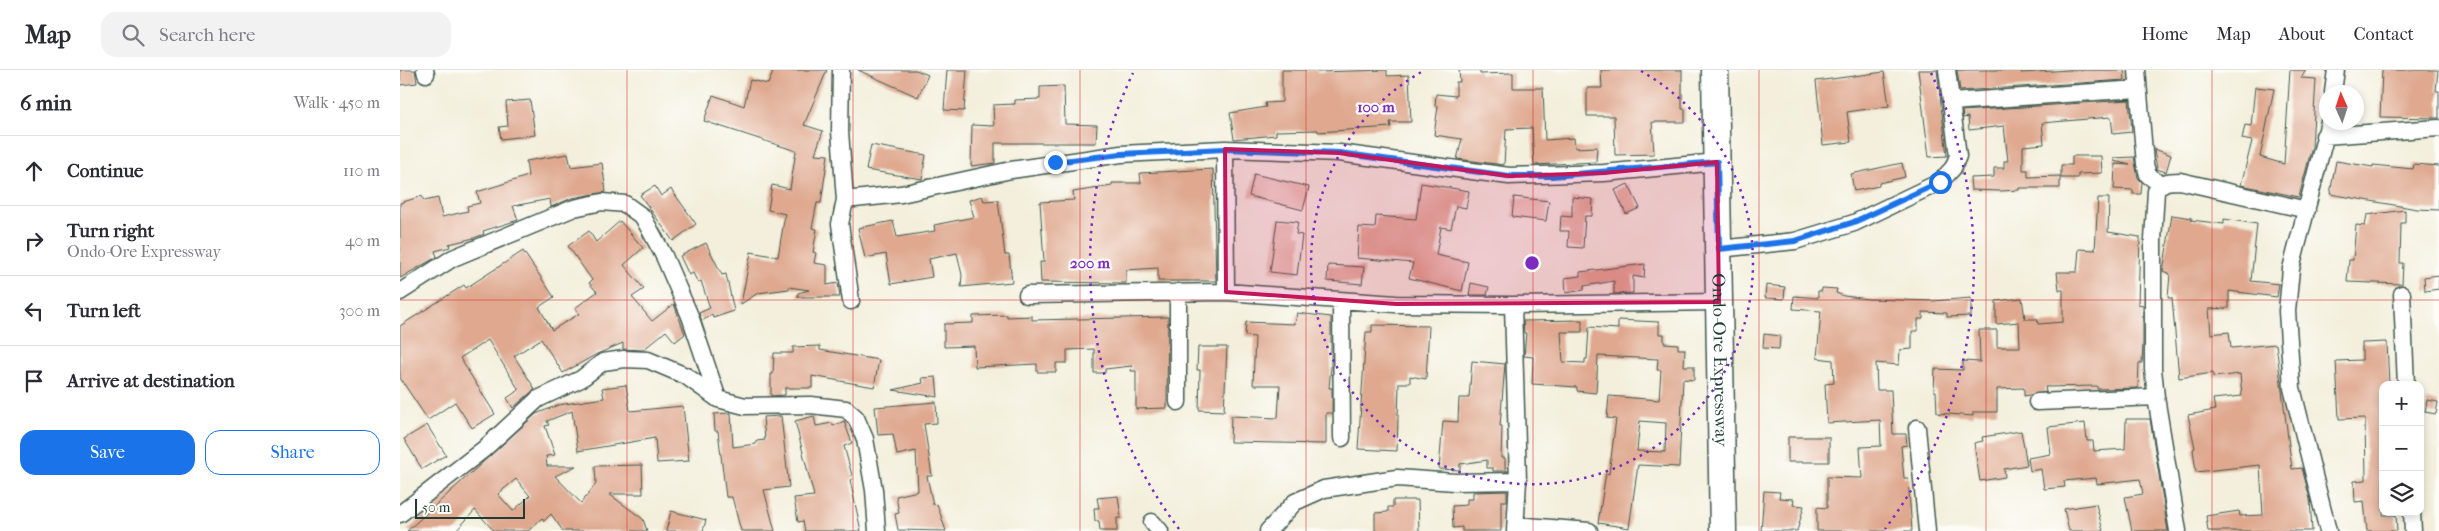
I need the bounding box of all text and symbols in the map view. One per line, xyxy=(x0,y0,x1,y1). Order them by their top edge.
search box xyxy=(101,12,451,57)
text: Map xyxy=(25,21,71,49)
icon: search xyxy=(119,21,147,49)
text: Search here xyxy=(159,24,255,46)
text: Home xyxy=(2141,24,2188,45)
text: Map xyxy=(2216,24,2251,45)
text: About xyxy=(2279,24,2325,45)
text: Contact xyxy=(2353,24,2414,45)
north arrow xyxy=(2319,85,2364,130)
text: 6 min xyxy=(20,91,72,115)
text: Walk · 450 m xyxy=(294,93,380,112)
text: 100 m xyxy=(1357,98,1395,116)
route end xyxy=(1044,151,1067,174)
icon: ahead xyxy=(20,157,48,185)
text: Continue xyxy=(67,160,143,182)
text: 110 m xyxy=(343,161,380,180)
route start xyxy=(1929,171,1952,194)
text: Turn right xyxy=(67,220,154,242)
icon: right xyxy=(20,227,48,255)
text: 40 m xyxy=(345,231,380,250)
text: Ondo-Ore Expressway xyxy=(67,242,221,261)
text: 200 m xyxy=(1070,254,1110,272)
centre of rings xyxy=(1523,254,1541,272)
street label: Ondo-Ore Expressway xyxy=(1708,273,1732,448)
icon: left xyxy=(20,297,48,325)
text: Turn left xyxy=(67,300,141,322)
text: 300 m xyxy=(339,301,380,320)
icon: arrive xyxy=(20,367,48,395)
text: Arrive at destination xyxy=(67,370,235,392)
map controls xyxy=(2379,381,2424,516)
button: + xyxy=(2379,381,2424,426)
button: − xyxy=(2379,426,2424,471)
button: Save xyxy=(20,430,195,475)
button: Share xyxy=(205,430,380,475)
button: layers xyxy=(2379,471,2424,516)
scale bar xyxy=(415,496,525,519)
text: 50 m xyxy=(422,499,450,516)

